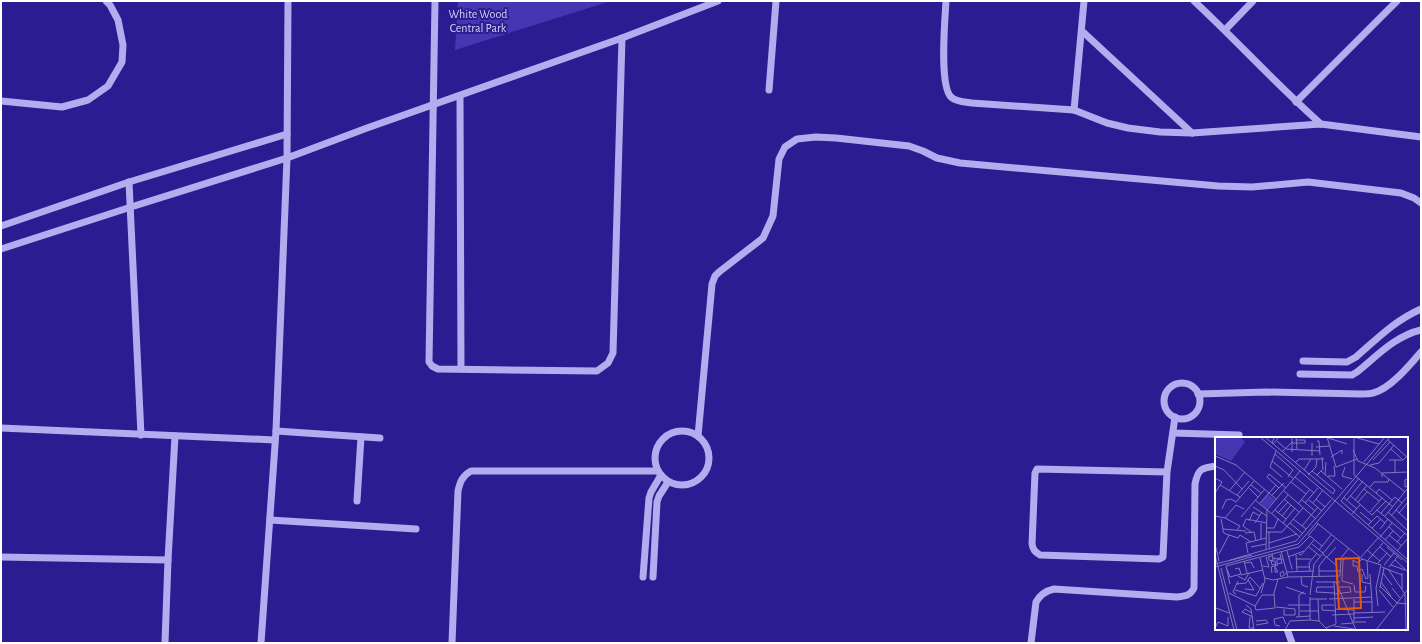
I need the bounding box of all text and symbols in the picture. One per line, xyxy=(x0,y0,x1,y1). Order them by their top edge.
park label: White Wood Central Park xyxy=(448,8,508,34)
inset map xyxy=(1215,437,1408,630)

